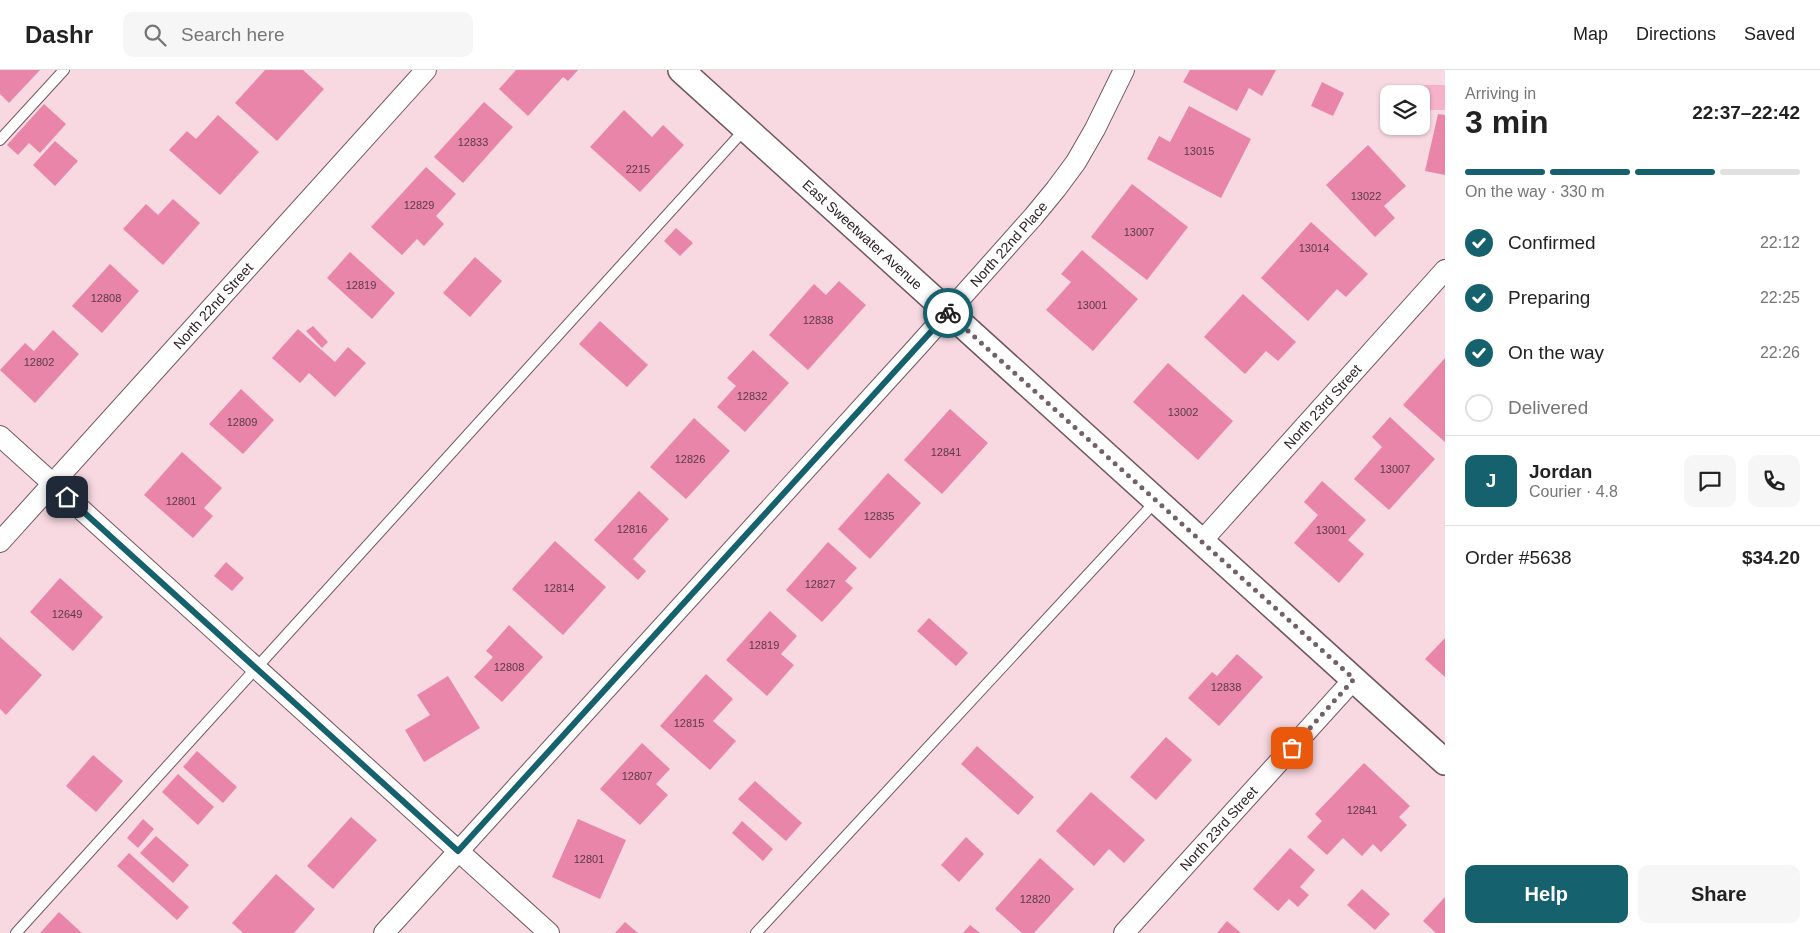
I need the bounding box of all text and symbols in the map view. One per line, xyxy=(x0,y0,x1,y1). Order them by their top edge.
search box xyxy=(123,12,473,57)
text: Dashr xyxy=(25,21,93,48)
icon: search xyxy=(141,21,169,49)
text: Search here xyxy=(181,24,285,45)
text: Map xyxy=(1573,24,1608,44)
text: Directions xyxy=(1636,24,1716,44)
text: Saved xyxy=(1744,24,1795,44)
map controls xyxy=(1380,85,1430,135)
button: layers xyxy=(1380,85,1430,135)
text: Arriving in xyxy=(1465,85,1536,102)
text: 22:37–22:42 xyxy=(1692,102,1800,123)
text: 3 min xyxy=(1465,104,1549,140)
house number: 12833 xyxy=(458,136,488,148)
house number: 13015 xyxy=(1184,145,1214,157)
house number: 2215 xyxy=(626,163,650,175)
street label: East Sweetwater Avenue xyxy=(800,176,926,293)
text: On the way · 330 m xyxy=(1465,183,1605,200)
house number: 13022 xyxy=(1351,190,1381,202)
street label: North 22nd Place xyxy=(967,198,1051,290)
house number: 12829 xyxy=(404,199,434,211)
house number: 13007 xyxy=(1124,226,1154,238)
icon: check xyxy=(1465,229,1493,257)
text: Confirmed xyxy=(1508,232,1596,253)
text: 22:12 xyxy=(1760,234,1800,251)
house number: 13014 xyxy=(1299,242,1329,254)
street label: North 22nd Street xyxy=(170,259,256,352)
house number: 12819 xyxy=(346,279,376,291)
icon: check xyxy=(1465,284,1493,312)
text: Preparing xyxy=(1508,287,1590,308)
courier xyxy=(923,288,973,338)
text: 22:25 xyxy=(1760,289,1800,306)
house number: 12808 xyxy=(91,292,121,304)
icon: bike xyxy=(934,299,962,327)
house number: 13001 xyxy=(1077,299,1107,311)
house number: 12838 xyxy=(803,314,833,326)
icon: check xyxy=(1465,339,1493,367)
text: On the way xyxy=(1508,342,1604,363)
text: 22:26 xyxy=(1760,344,1800,361)
house number: 12802 xyxy=(24,356,54,368)
street label: North 23rd Street xyxy=(1281,361,1364,452)
house number: 12832 xyxy=(737,390,767,402)
text: Delivered xyxy=(1508,397,1588,418)
house number: 13002 xyxy=(1168,406,1198,418)
house number: 12809 xyxy=(227,416,257,428)
house number: 12841 xyxy=(931,446,961,458)
house number: 12826 xyxy=(675,453,705,465)
button: chat xyxy=(1684,455,1736,507)
button: phone xyxy=(1748,455,1800,507)
text: Jordan xyxy=(1529,461,1592,482)
house number: 13007 xyxy=(1380,463,1410,475)
text: J xyxy=(1486,470,1496,491)
pin xyxy=(46,476,88,518)
icon: home xyxy=(53,483,81,511)
text: Courier · 4.8 xyxy=(1529,483,1618,500)
house number: 12801 xyxy=(166,495,196,507)
house number: 12835 xyxy=(864,510,894,522)
house number: 12816 xyxy=(617,523,647,535)
house number: 13001 xyxy=(1316,524,1346,536)
text: Order #5638 xyxy=(1465,547,1572,568)
text: $34.20 xyxy=(1742,547,1800,568)
house number: 12827 xyxy=(805,578,835,590)
house number: 12814 xyxy=(544,582,574,594)
house number: 12649 xyxy=(52,608,82,620)
house number: 12819 xyxy=(749,639,779,651)
house number: 12808 xyxy=(494,661,524,673)
house number: 12838 xyxy=(1211,681,1241,693)
house number: 12815 xyxy=(674,717,704,729)
pin xyxy=(1271,727,1313,769)
icon: bag xyxy=(1278,734,1306,762)
house number: 12807 xyxy=(622,770,652,782)
street label: North 23rd Street xyxy=(1177,783,1261,874)
house number: 12841 xyxy=(1347,804,1377,816)
house number: 12801 xyxy=(574,853,604,865)
button: Help xyxy=(1465,865,1628,923)
button: Share xyxy=(1638,865,1800,923)
house number: 12820 xyxy=(1020,893,1050,905)

